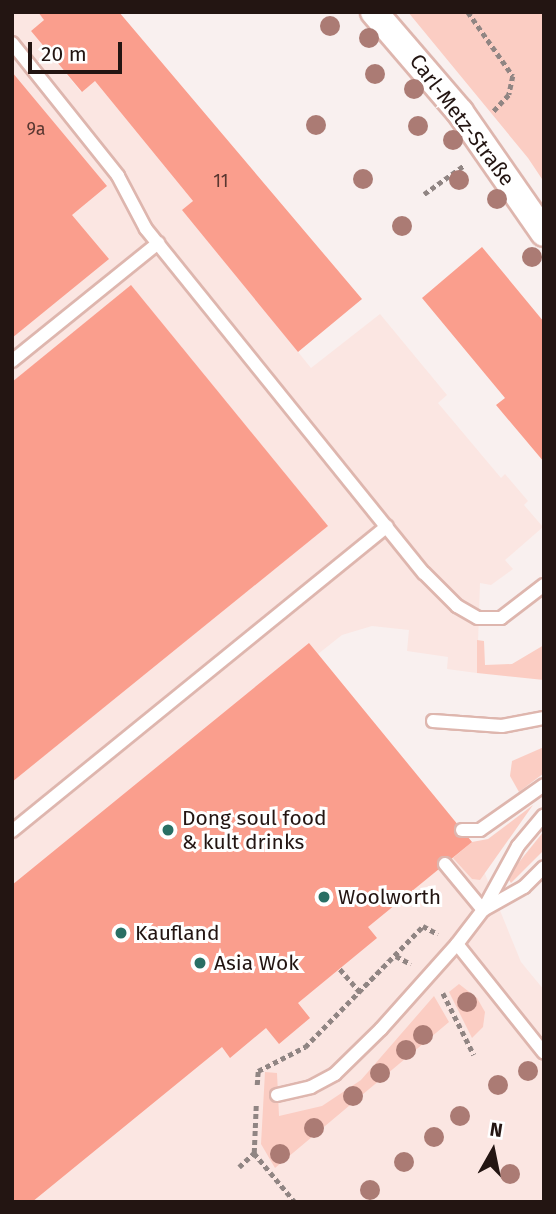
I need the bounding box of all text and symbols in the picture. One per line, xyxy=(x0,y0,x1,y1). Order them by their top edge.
scale bar xyxy=(32,28,126,72)
text: 20 m xyxy=(41,41,87,67)
street label: Carl-Metz-Straße xyxy=(404,49,520,191)
house number: 9a xyxy=(26,118,46,140)
house number: 11 xyxy=(213,170,229,192)
place label: Dong soul food & kult drinks xyxy=(182,805,327,855)
marker: Dong soul food & kult drinks xyxy=(160,822,176,838)
place label: Woolworth xyxy=(338,884,441,910)
marker: Woolworth xyxy=(316,889,332,905)
place label: Kaufland xyxy=(135,920,219,946)
marker: Kaufland xyxy=(113,925,129,941)
place label: Asia Wok xyxy=(214,950,299,976)
marker: Asia Wok xyxy=(192,955,208,971)
north arrow xyxy=(458,1116,528,1186)
text: N xyxy=(488,1117,504,1142)

